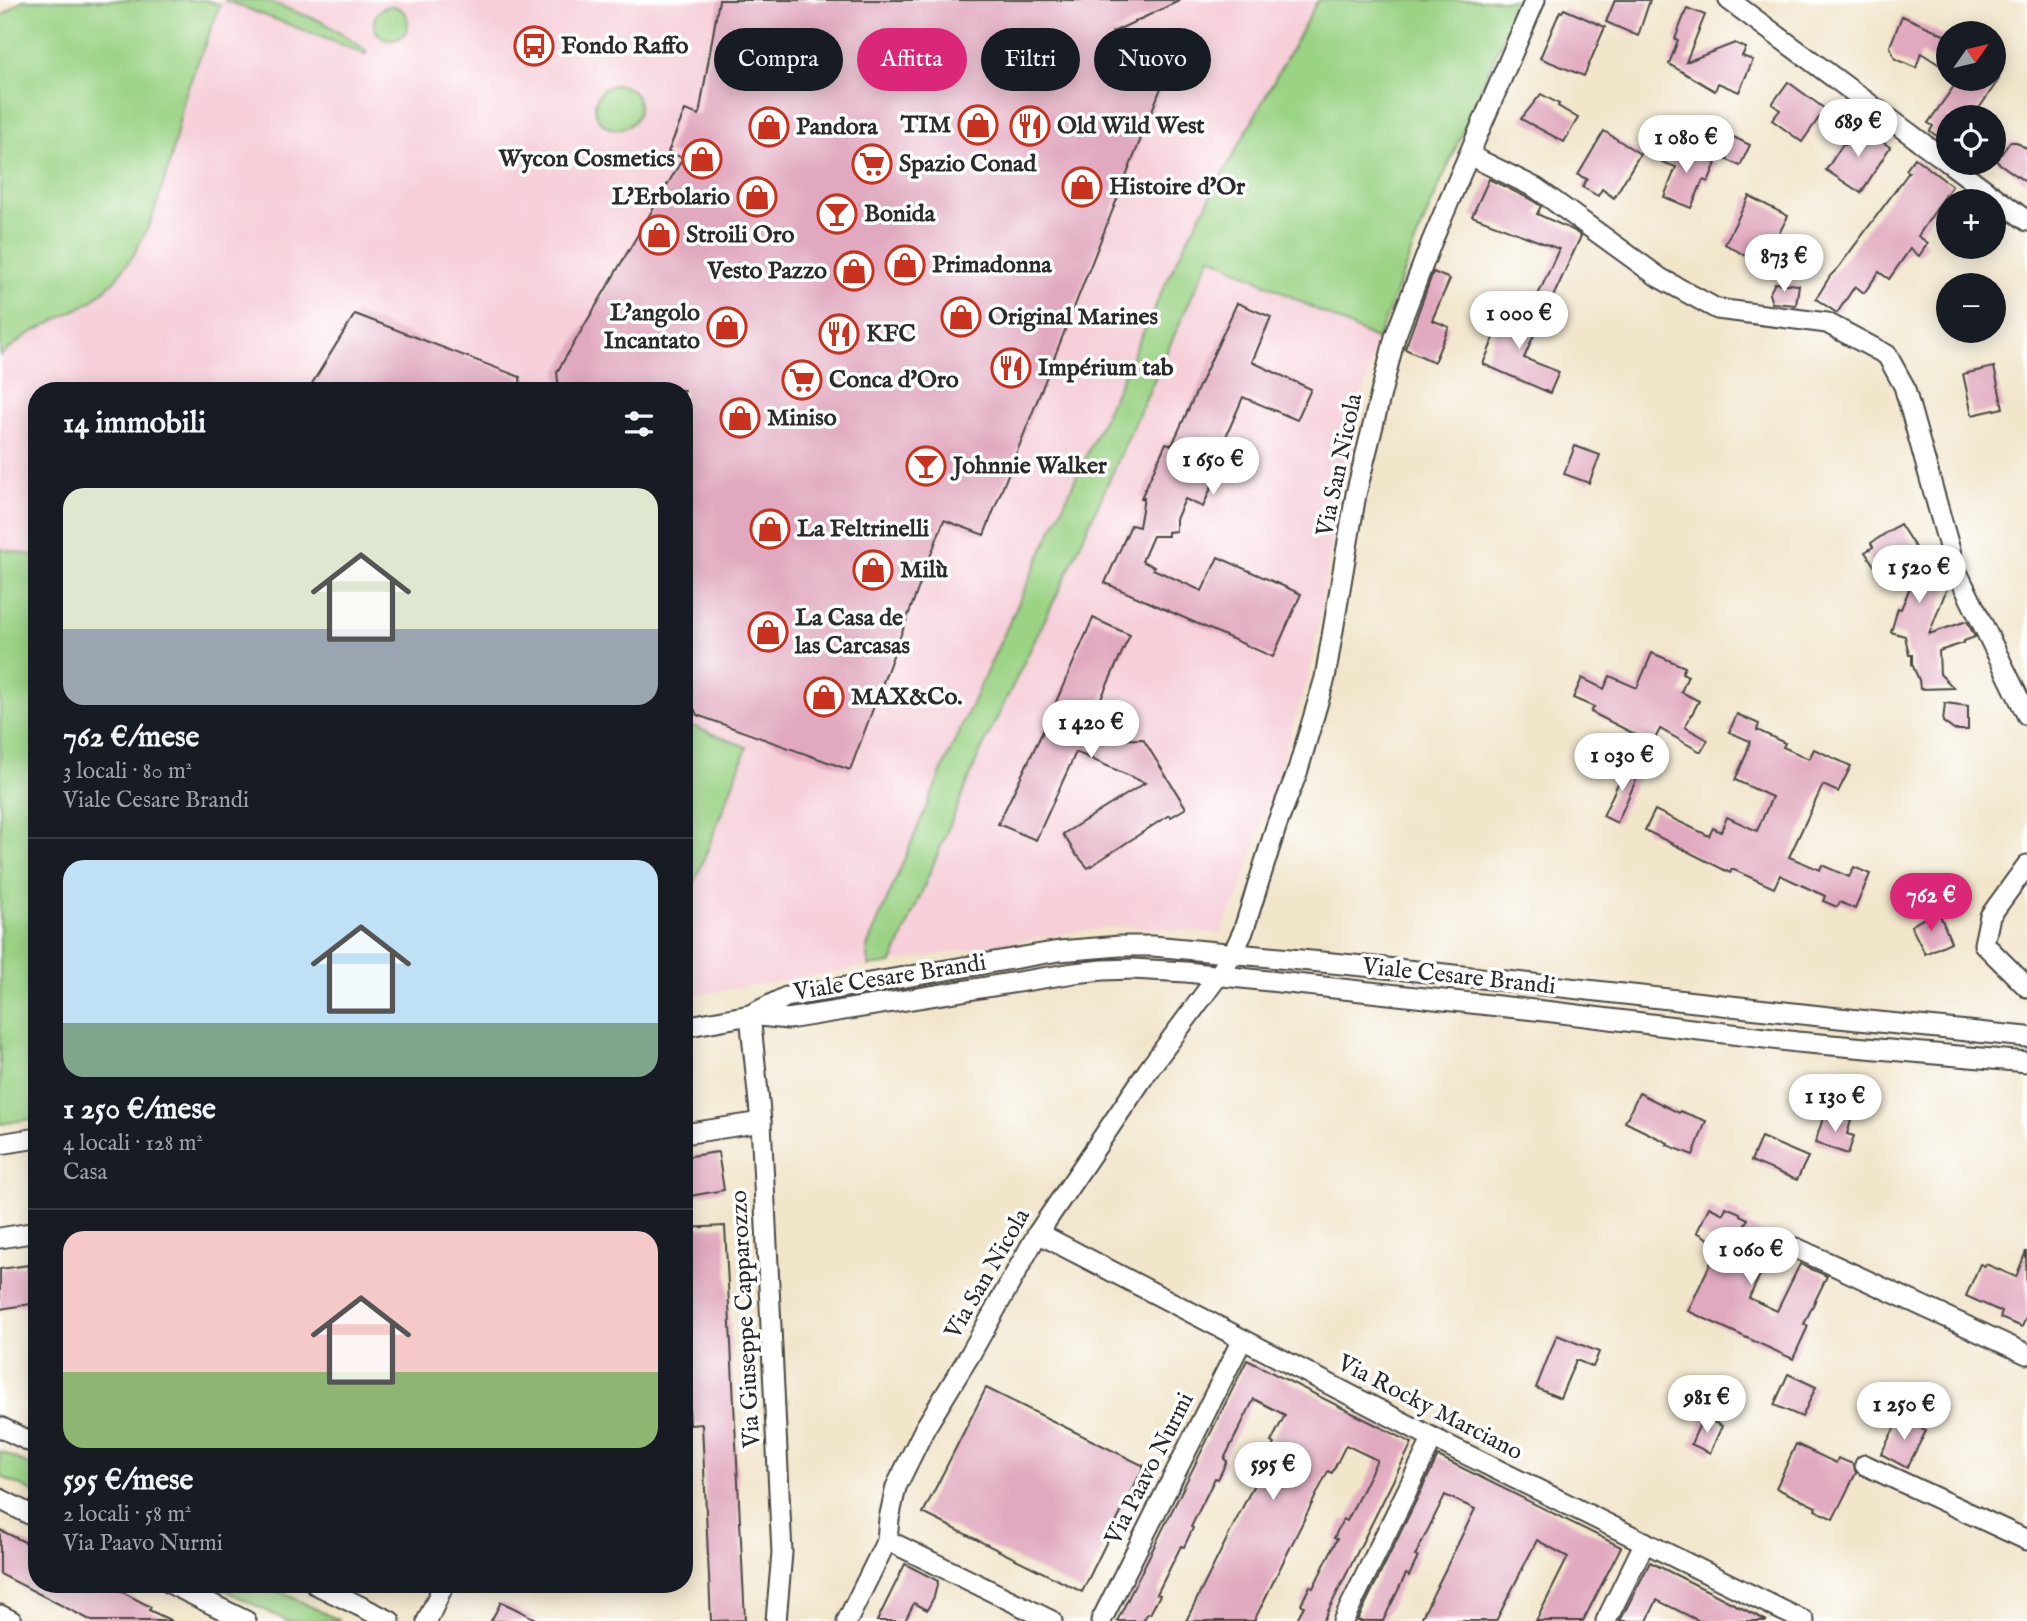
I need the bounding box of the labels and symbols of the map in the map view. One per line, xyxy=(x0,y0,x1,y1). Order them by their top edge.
north arrow xyxy=(1936,21,2006,91)
bus stop icon: Fondo Raffo xyxy=(513,25,555,67)
place label: Fondo Raffo xyxy=(561,31,688,62)
pin: 689 € xyxy=(1809,100,1907,159)
shop icon: TIM xyxy=(957,104,999,146)
restaurant icon: Old Wild West xyxy=(1009,105,1051,147)
shop icon: Pandora xyxy=(748,106,790,148)
place label: TIM xyxy=(900,110,951,141)
place label: Old Wild West xyxy=(1057,111,1205,142)
place label: Pandora xyxy=(796,112,878,143)
pin: 1 080 € xyxy=(1621,116,1751,175)
shop icon: Wycon Cosmetics xyxy=(681,138,723,180)
supermarket icon: Spazio Conad xyxy=(851,143,893,185)
place label: Wycon Cosmetics xyxy=(497,144,676,175)
place label: Spazio Conad xyxy=(899,149,1037,180)
shop icon: Histoire d'Or xyxy=(1061,166,1103,208)
place label: Histoire d'Or xyxy=(1109,172,1245,203)
shop icon: L'Erbolario xyxy=(736,176,778,218)
place label: L'Erbolario xyxy=(612,182,730,213)
bar icon: Bonida xyxy=(816,193,858,235)
place label: Bonida xyxy=(864,199,936,230)
shop icon: Stroili Oro xyxy=(638,214,680,256)
place label: Stroili Oro xyxy=(686,220,795,251)
pin: 873 € xyxy=(1735,234,1833,294)
shop icon: Primadonna xyxy=(884,244,926,286)
shop icon: Vesto Pazzo xyxy=(833,250,875,292)
place label: Primadonna xyxy=(932,250,1052,281)
place label: Vesto Pazzo xyxy=(706,256,827,287)
pin: 1 000 € xyxy=(1454,292,1584,351)
shop icon: Original Marines xyxy=(940,296,982,338)
place label: L'angolo Incantato xyxy=(604,298,700,357)
place label: Original Marines xyxy=(988,302,1159,333)
shop icon: L'angolo Incantato xyxy=(706,306,748,348)
restaurant icon: KFC xyxy=(818,313,860,355)
place label: KFC xyxy=(866,319,916,350)
restaurant icon: Impérium tab xyxy=(990,347,1032,389)
place label: Impérium tab xyxy=(1038,353,1174,384)
supermarket icon: Conca d'Oro xyxy=(781,359,823,401)
place label: Conca d'Oro xyxy=(829,365,959,396)
street label: Via San Nicola xyxy=(1310,390,1370,540)
shop icon: Miniso xyxy=(719,397,761,439)
place label: Miniso xyxy=(767,403,837,434)
pin: 1 650 € xyxy=(1148,438,1278,497)
bar icon: Johnnie Walker xyxy=(905,445,947,487)
place label: Johnnie Walker xyxy=(950,451,1107,482)
shop icon: La Feltrinelli xyxy=(749,508,791,550)
place label: La Feltrinelli xyxy=(797,514,930,545)
pin: 1 520 € xyxy=(1854,546,1984,605)
shop icon: Milù xyxy=(852,549,894,591)
place label: Milù xyxy=(900,555,948,586)
place label: La Casa de las Carcasas xyxy=(794,603,910,662)
shop icon: La Casa de las Carcasas xyxy=(747,611,789,653)
shop icon: MAX&Co. xyxy=(803,676,845,718)
place label: MAX&Co. xyxy=(851,682,962,713)
pin: 1 420 € xyxy=(1026,700,1156,760)
pin: 1 030 € xyxy=(1557,734,1687,793)
pin: 762 € xyxy=(1882,874,1980,933)
street label: Viale Cesare Brandi xyxy=(791,947,988,1009)
street label: Viale Cesare Brandi xyxy=(1360,951,1557,1003)
pin: 1 130 € xyxy=(1770,1074,1900,1134)
street label: Via Giuseppe Capparozzo xyxy=(724,1189,768,1450)
street label: Via San Nicola xyxy=(938,1203,1038,1346)
pin: 1 060 € xyxy=(1686,1228,1816,1287)
street label: Via Rocky Marciano xyxy=(1331,1348,1528,1468)
pin: 981 € xyxy=(1658,1376,1756,1435)
pin: 1 250 € xyxy=(1839,1382,1969,1442)
street label: Via Paavo Nurmi xyxy=(1098,1388,1202,1551)
pin: 595 € xyxy=(1224,1442,1322,1502)

